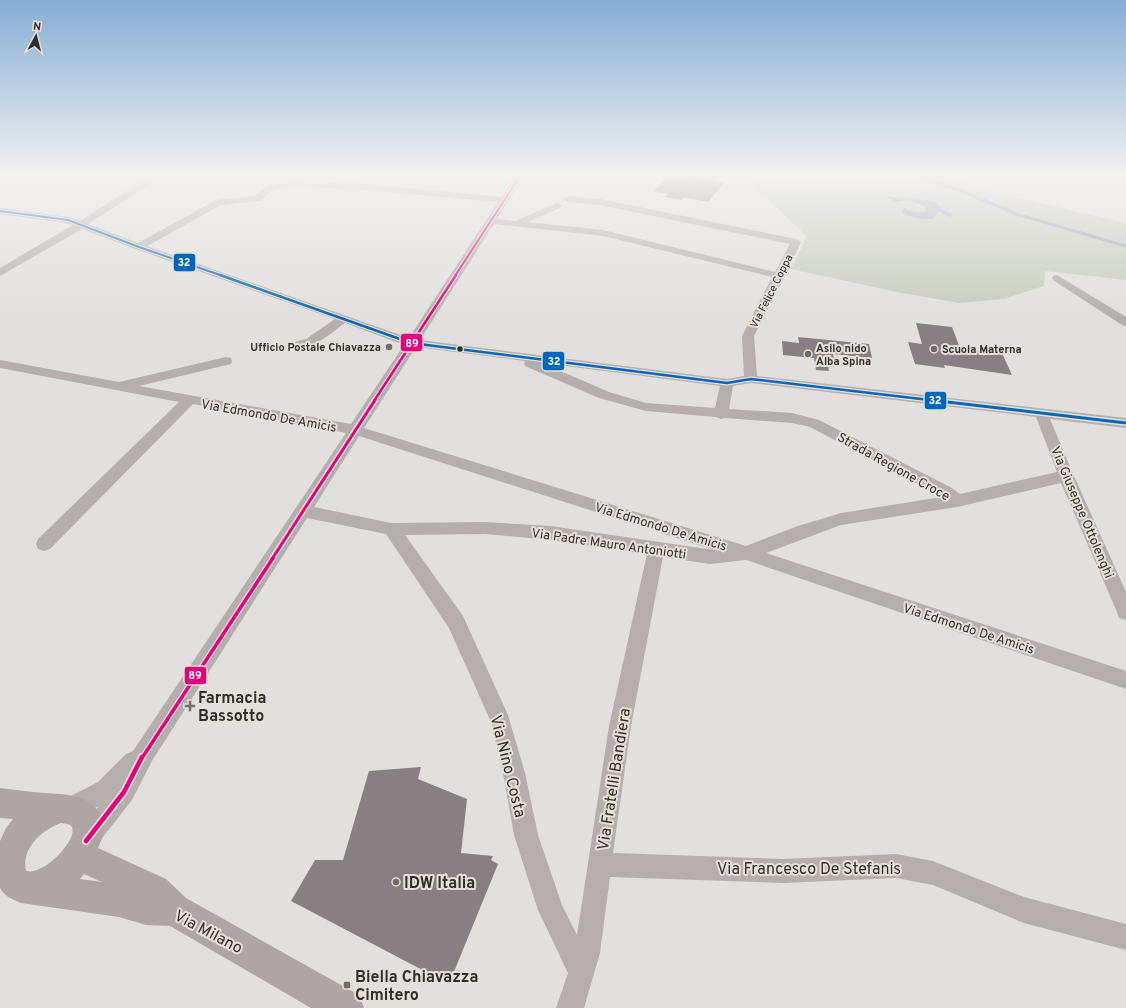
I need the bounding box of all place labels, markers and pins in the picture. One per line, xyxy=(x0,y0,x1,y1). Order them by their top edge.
place label: Ufficio Postale Chiavazza xyxy=(250,341,381,355)
marker: Ufficio Postale Chiavazza xyxy=(384,342,394,352)
place label: Asilo nido Alba Spina xyxy=(816,342,871,369)
place label: Scuola Materna xyxy=(942,343,1022,357)
unlabelled marker xyxy=(455,344,465,354)
marker: Scuola Materna xyxy=(929,344,939,354)
marker: Asilo nido Alba Spina xyxy=(803,349,813,359)
place label: Farmacia Bassotto xyxy=(198,689,266,727)
marker: Farmacia Bassotto xyxy=(185,701,195,711)
place label: IDW Italia xyxy=(404,874,475,894)
marker: IDW Italia xyxy=(391,877,401,887)
place label: Biella Chiavazza Cimitero xyxy=(355,968,478,1006)
marker: Biella Chiavazza Cimitero xyxy=(342,980,352,990)

